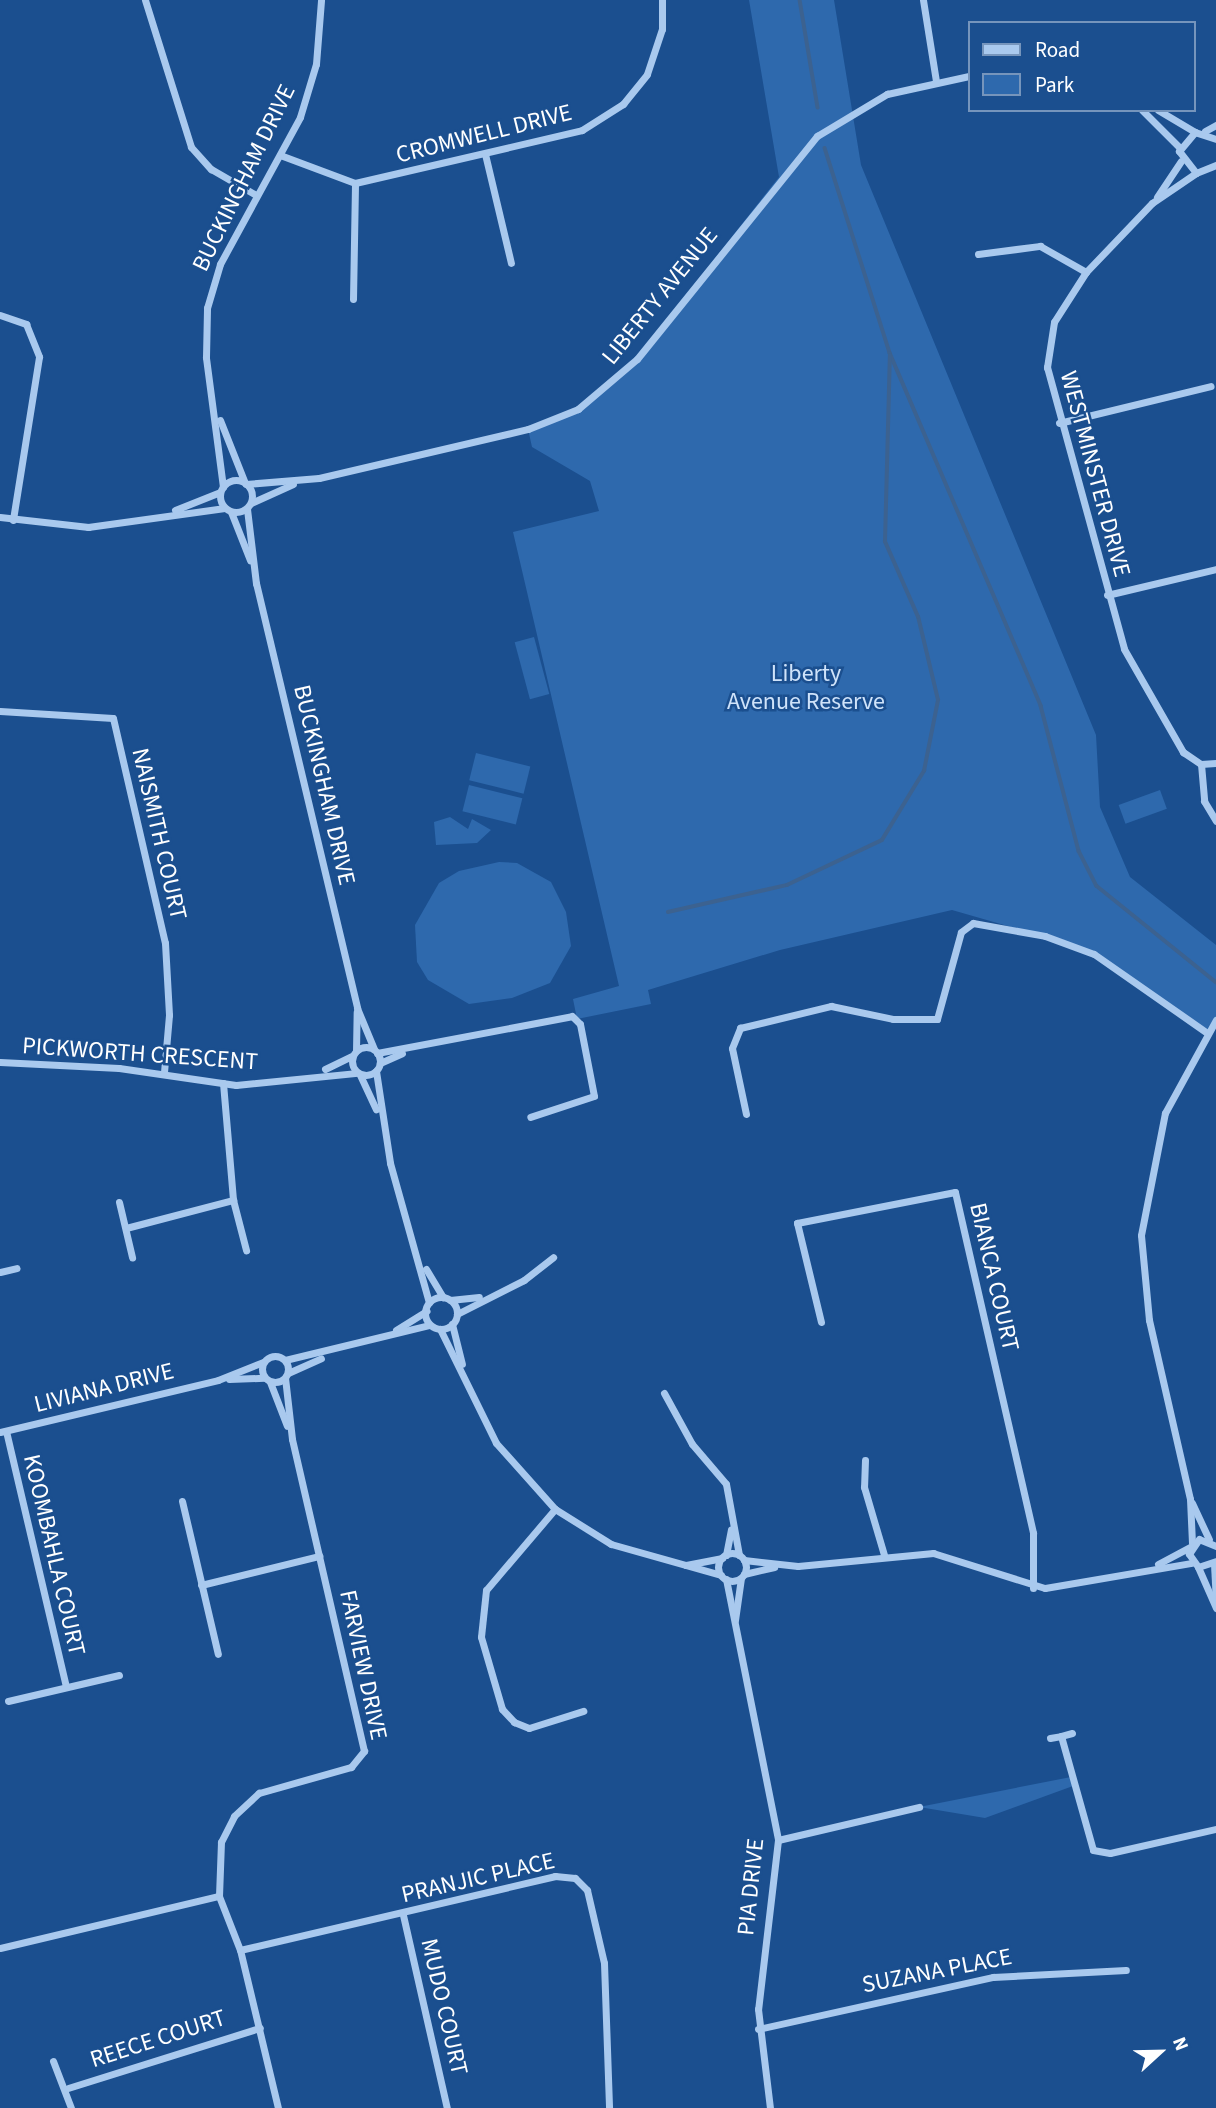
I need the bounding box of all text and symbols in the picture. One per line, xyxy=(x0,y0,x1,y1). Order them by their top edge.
legend xyxy=(968,21,1195,112)
text: Road xyxy=(1035,35,1080,65)
text: Park xyxy=(1035,70,1074,100)
street label: BUCKINGHAM DRIVE xyxy=(186,80,302,276)
street label: CROMWELL DRIVE xyxy=(393,98,575,170)
street label: LIBERTY AVENUE xyxy=(596,222,724,370)
street label: WESTMINSTER DRIVE xyxy=(1054,368,1136,580)
park label: Liberty Avenue Reserve xyxy=(727,660,885,716)
street label: BUCKINGHAM DRIVE xyxy=(287,682,361,888)
street label: NAISMITH COURT xyxy=(125,745,193,923)
street label: PICKWORTH CRESCENT xyxy=(21,1031,259,1077)
street label: BIANCA COURT xyxy=(963,1200,1025,1354)
street label: LIVIANA DRIVE xyxy=(31,1357,177,1419)
street label: KOOMBAHLA COURT xyxy=(17,1452,91,1658)
street label: FARVIEW DRIVE xyxy=(333,1587,393,1743)
street label: PIA DRIVE xyxy=(732,1837,770,1937)
street label: PRANJIC PLACE xyxy=(399,1846,557,1910)
street label: MUDO COURT xyxy=(414,1936,474,2078)
street label: SUZANA PLACE xyxy=(860,1942,1014,2000)
street label: REECE COURT xyxy=(87,2004,229,2074)
north arrow xyxy=(1125,2017,1195,2087)
text: N xyxy=(1165,2033,1195,2055)

